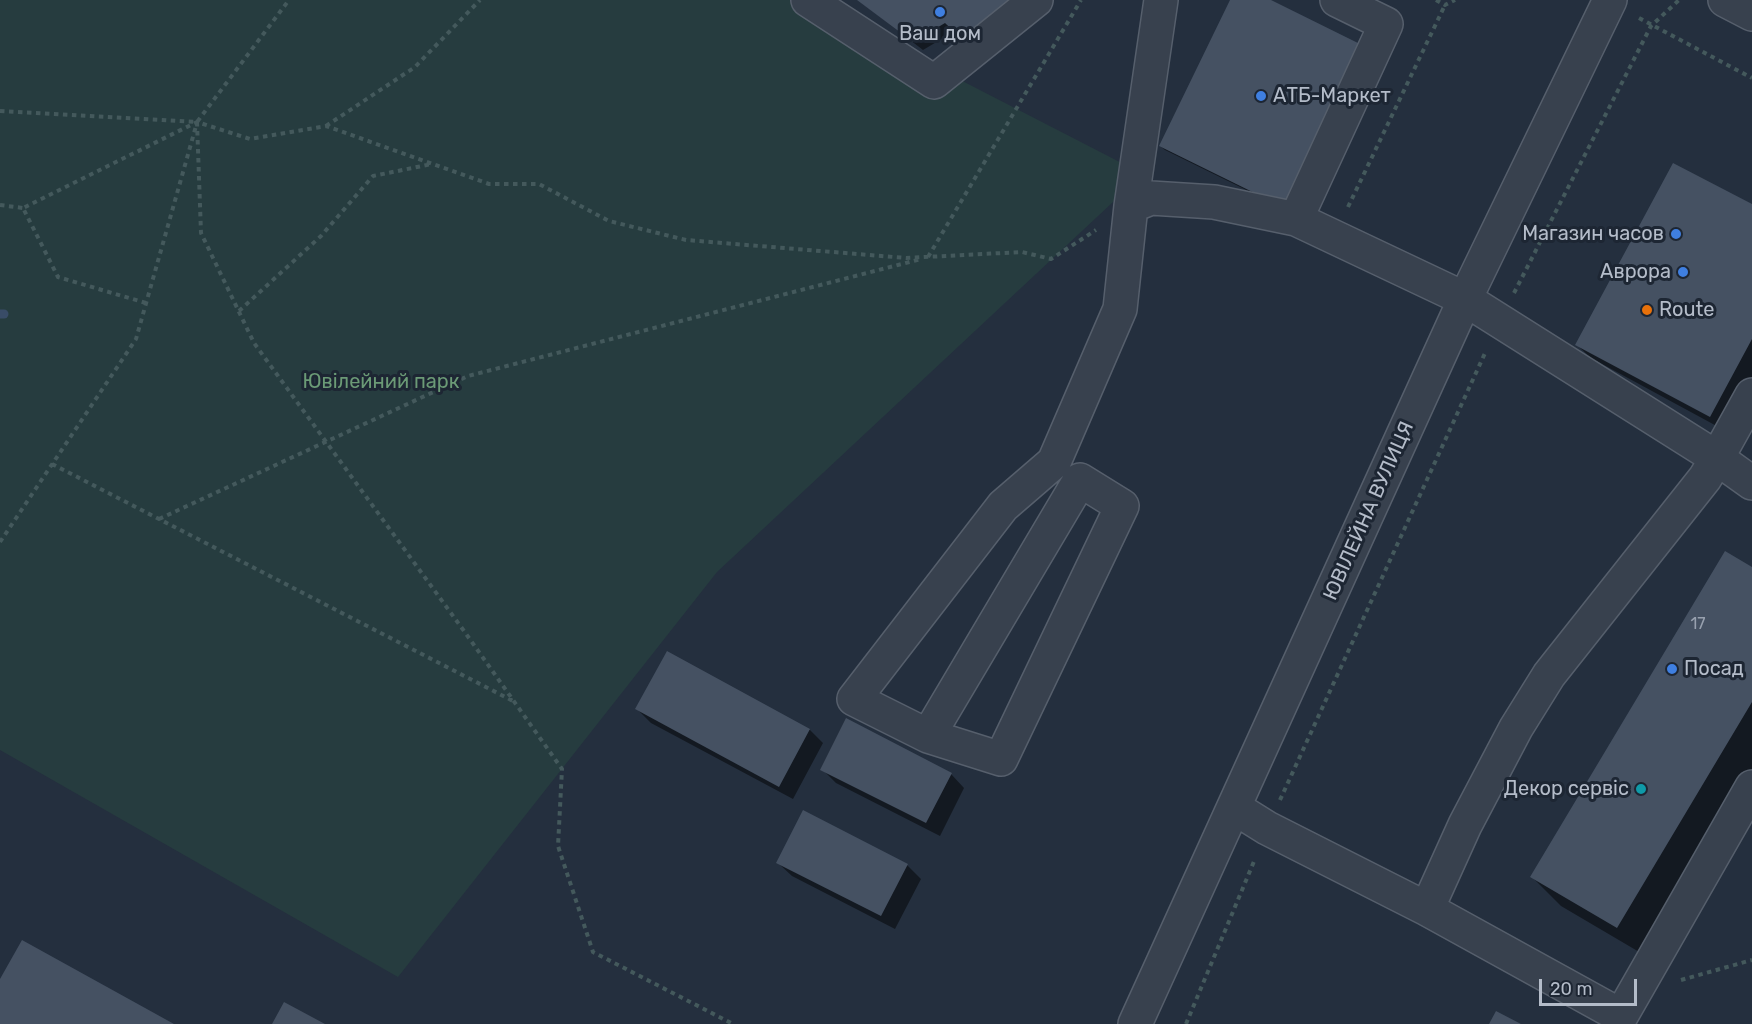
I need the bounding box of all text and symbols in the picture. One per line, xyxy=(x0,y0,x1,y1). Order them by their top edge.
marker: Ваш дом xyxy=(933,5,947,19)
place label: Ваш дом xyxy=(899,22,981,46)
place label: АТБ-Маркет xyxy=(1273,84,1391,108)
marker: АТБ-Маркет xyxy=(1254,89,1268,103)
place label: Магазин часов xyxy=(1522,222,1664,246)
marker: Магазин часов xyxy=(1669,227,1683,241)
place label: Аврора xyxy=(1600,260,1671,284)
marker: Аврора xyxy=(1676,265,1690,279)
place label: Route xyxy=(1659,298,1715,322)
marker: Route xyxy=(1640,303,1654,317)
park label: Ювілейний парк xyxy=(302,370,460,394)
street label: ЮВІЛЕЙНА ВУЛИЦЯ xyxy=(1319,418,1419,604)
house number: 17 xyxy=(1690,614,1706,634)
place label: Посад xyxy=(1684,657,1744,681)
marker: Посад xyxy=(1665,662,1679,676)
place label: Декор сервіс xyxy=(1504,777,1629,801)
marker: Декор сервіс xyxy=(1634,782,1648,796)
scale bar xyxy=(1542,967,1640,1005)
text: 20 m xyxy=(1550,978,1592,1000)

